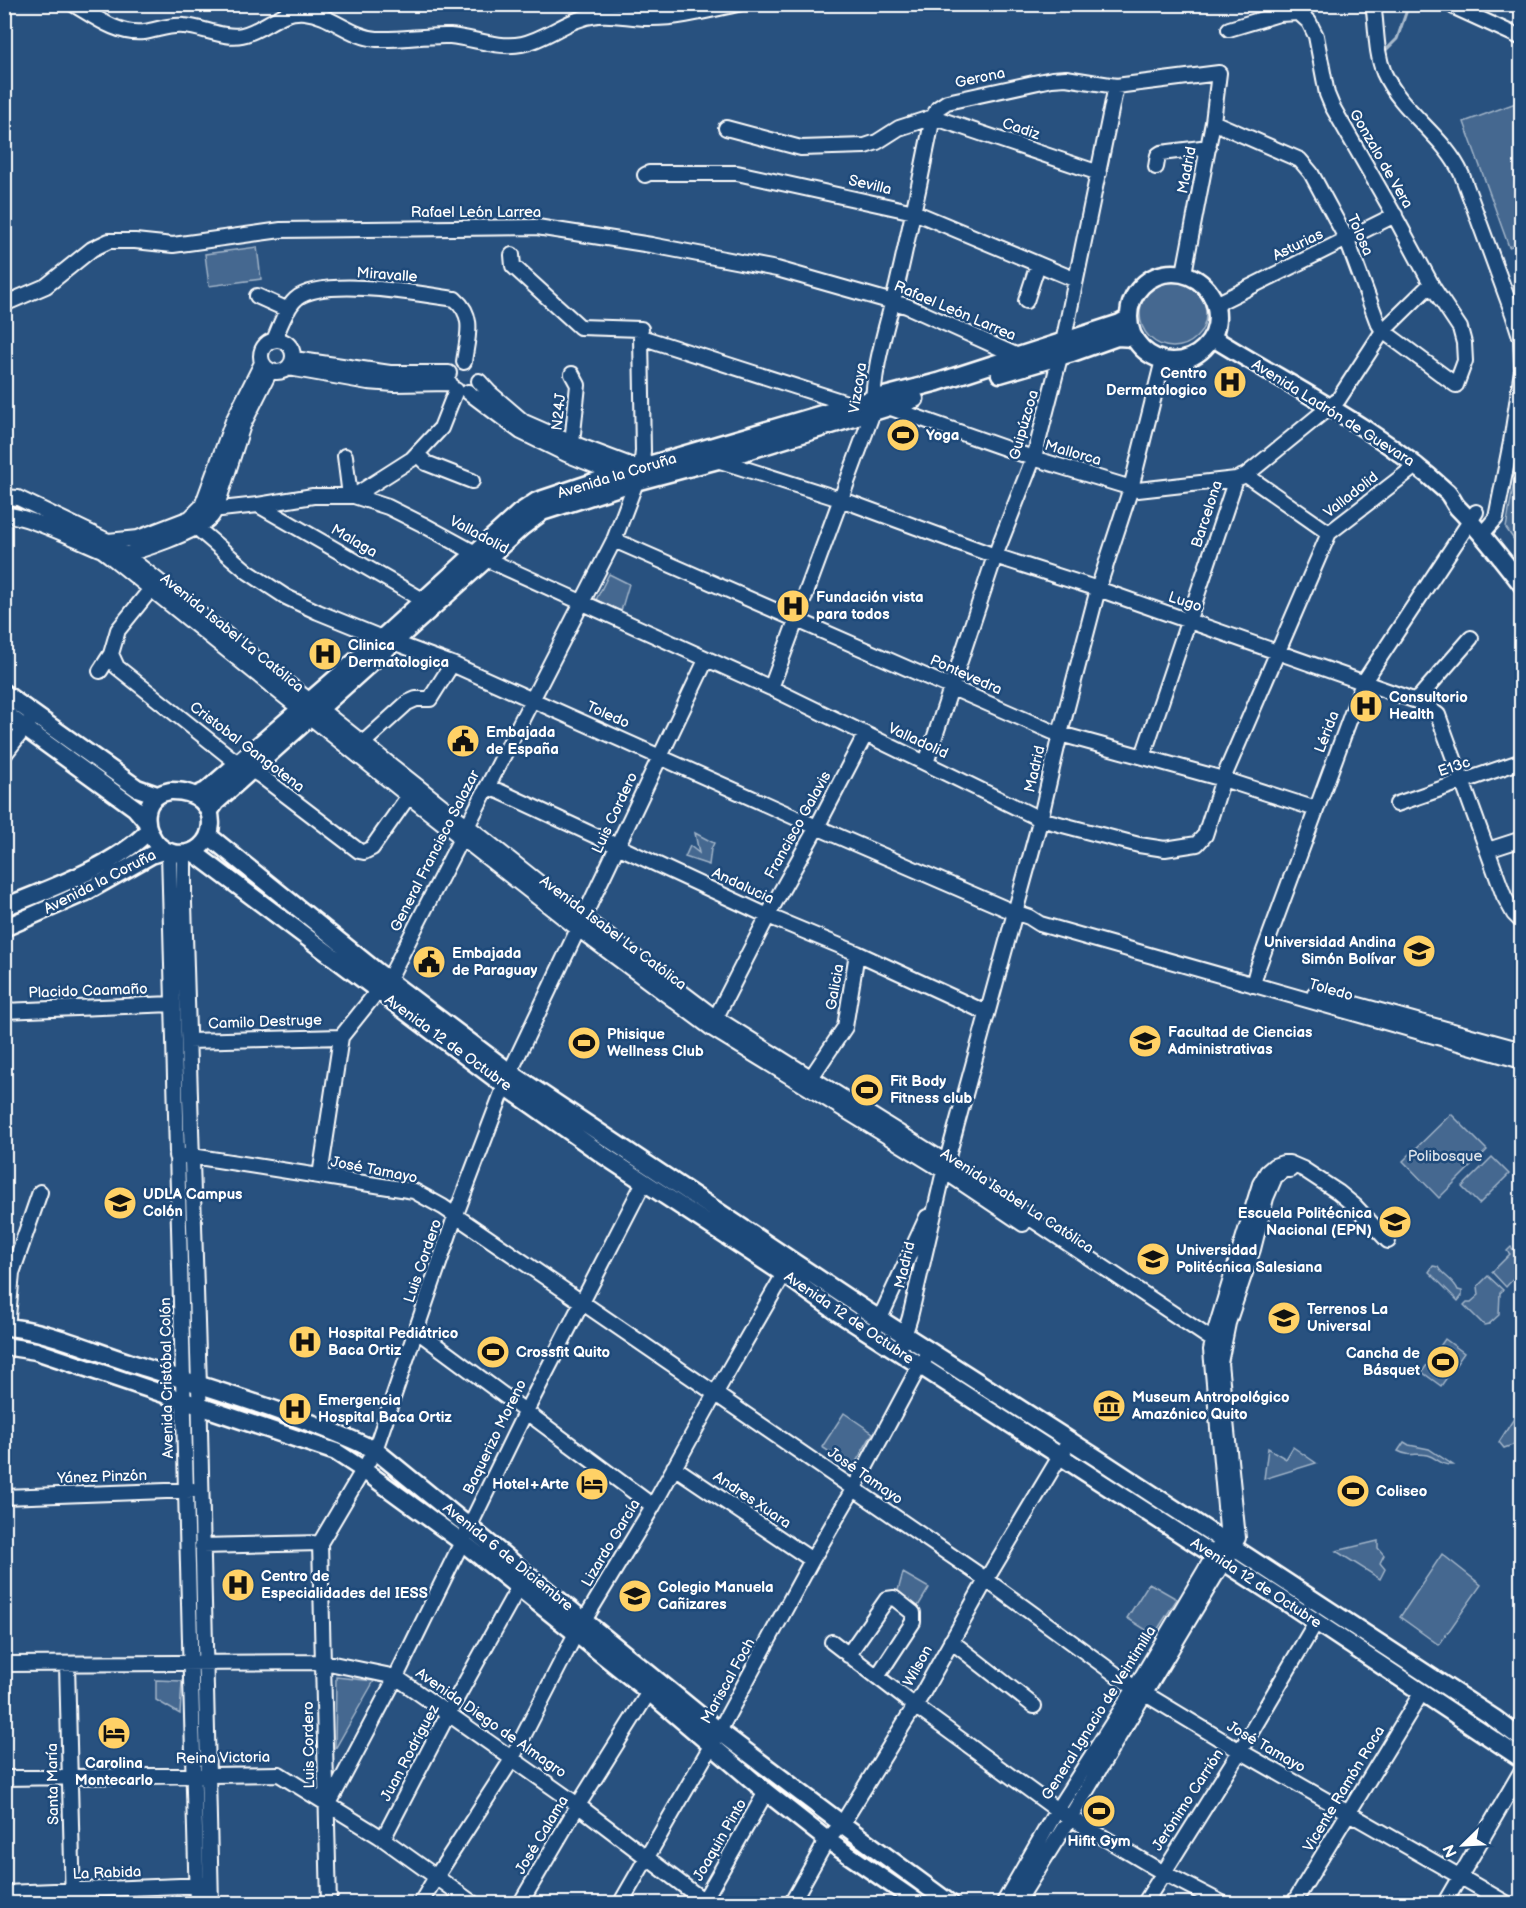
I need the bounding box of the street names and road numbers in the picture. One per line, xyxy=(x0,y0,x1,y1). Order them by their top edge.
street label: Gerona xyxy=(953,63,1007,93)
street label: Gonzalo de Vera xyxy=(1345,106,1417,212)
street label: Cadiz xyxy=(1000,114,1043,145)
street label: Madrid xyxy=(1173,145,1201,195)
street label: Sevilla xyxy=(847,171,893,199)
street label: Rafael León Larrea xyxy=(411,203,541,222)
street label: Tolosa xyxy=(1342,211,1378,259)
street label: Asturias xyxy=(1270,224,1327,265)
street label: Miravalle xyxy=(356,263,418,287)
street label: Rafael León Larrea xyxy=(891,277,1019,345)
street label: Avenida Ladrón de Guevara xyxy=(1248,355,1418,471)
street label: Vizcaya xyxy=(845,361,871,415)
street label: Guipúzcoa xyxy=(1005,388,1043,462)
street label: N24J xyxy=(548,392,570,431)
street label: Mallorca xyxy=(1042,436,1104,470)
street label: Avenida la Coruña xyxy=(555,449,679,503)
street label: Valladolid xyxy=(1320,468,1382,522)
street label: Barcelona xyxy=(1187,478,1227,550)
street label: Valladolid xyxy=(446,512,512,558)
street label: Malaga xyxy=(327,520,381,562)
street label: Avenida Isabel La Católica xyxy=(156,569,308,697)
street label: Lugo xyxy=(1166,587,1204,617)
street label: Pontevedra xyxy=(927,651,1005,699)
street label: Toledo xyxy=(583,697,633,733)
street label: Cristobal Gangotena xyxy=(186,698,308,796)
street label: Lérida xyxy=(1310,708,1344,756)
street label: Valladolid xyxy=(885,719,951,763)
street label: Madrid xyxy=(1020,744,1050,794)
street label: E13c xyxy=(1435,753,1473,781)
street label: General Francisco Salazar xyxy=(386,766,484,935)
street label: Francisco Galavis xyxy=(761,767,836,882)
street label: Luis Cordero xyxy=(588,769,642,857)
street label: Avenida la Coruña xyxy=(41,845,159,919)
street label: Andalucia xyxy=(709,863,777,909)
street label: Avenida Isabel La Católica xyxy=(536,872,690,994)
street label: Galicia xyxy=(822,962,848,1012)
street label: Toledo xyxy=(1307,975,1355,1005)
street label: Placido Caamaño xyxy=(28,979,148,1003)
street label: Avenida 12 de Octubre xyxy=(381,990,515,1096)
street label: Camilo Destruge xyxy=(208,1011,322,1033)
street label: Avenida Isabel La Católica xyxy=(937,1144,1097,1258)
street label: José Tamayo xyxy=(329,1152,419,1188)
street label: Luis Cordero xyxy=(400,1217,446,1305)
street label: Madrid xyxy=(890,1240,920,1290)
street label: Avenida 12 de Octubre xyxy=(780,1267,918,1369)
street label: Avenida Cristóbal Colón xyxy=(156,1297,178,1459)
street label: Baquerizo Moreno xyxy=(459,1376,531,1498)
street label: José Tamayo xyxy=(824,1443,906,1509)
street label: Yánez Pinzón xyxy=(56,1466,147,1488)
street label: Andres Xuara xyxy=(709,1467,795,1533)
street label: Lizardo García xyxy=(577,1496,645,1590)
street label: Avenida 6 de Diciembre xyxy=(439,1499,577,1616)
street label: Avenida 12 de Octubre xyxy=(1187,1533,1325,1633)
street label: General Ignacio de Veintimilla xyxy=(1037,1622,1161,1804)
street label: Mariscal Foch xyxy=(697,1635,759,1727)
street label: Wilson xyxy=(899,1642,937,1690)
street label: Avenida Diego de Almagro xyxy=(412,1664,570,1782)
street label: Luis Cordero xyxy=(299,1701,319,1789)
street label: Juan Rodríguez xyxy=(376,1701,444,1805)
street label: José Tamayo xyxy=(1223,1717,1309,1777)
street label: Vicente Ramón Roca xyxy=(1299,1723,1389,1855)
street label: Santa María xyxy=(43,1743,63,1825)
street label: Jerónimo Carrión xyxy=(1148,1746,1228,1854)
street label: Reina Victoria xyxy=(176,1748,270,1768)
street label: José Calama xyxy=(511,1792,573,1878)
street label: Joaquin Pinto xyxy=(689,1796,751,1884)
street label: La Rabida xyxy=(72,1862,142,1884)

